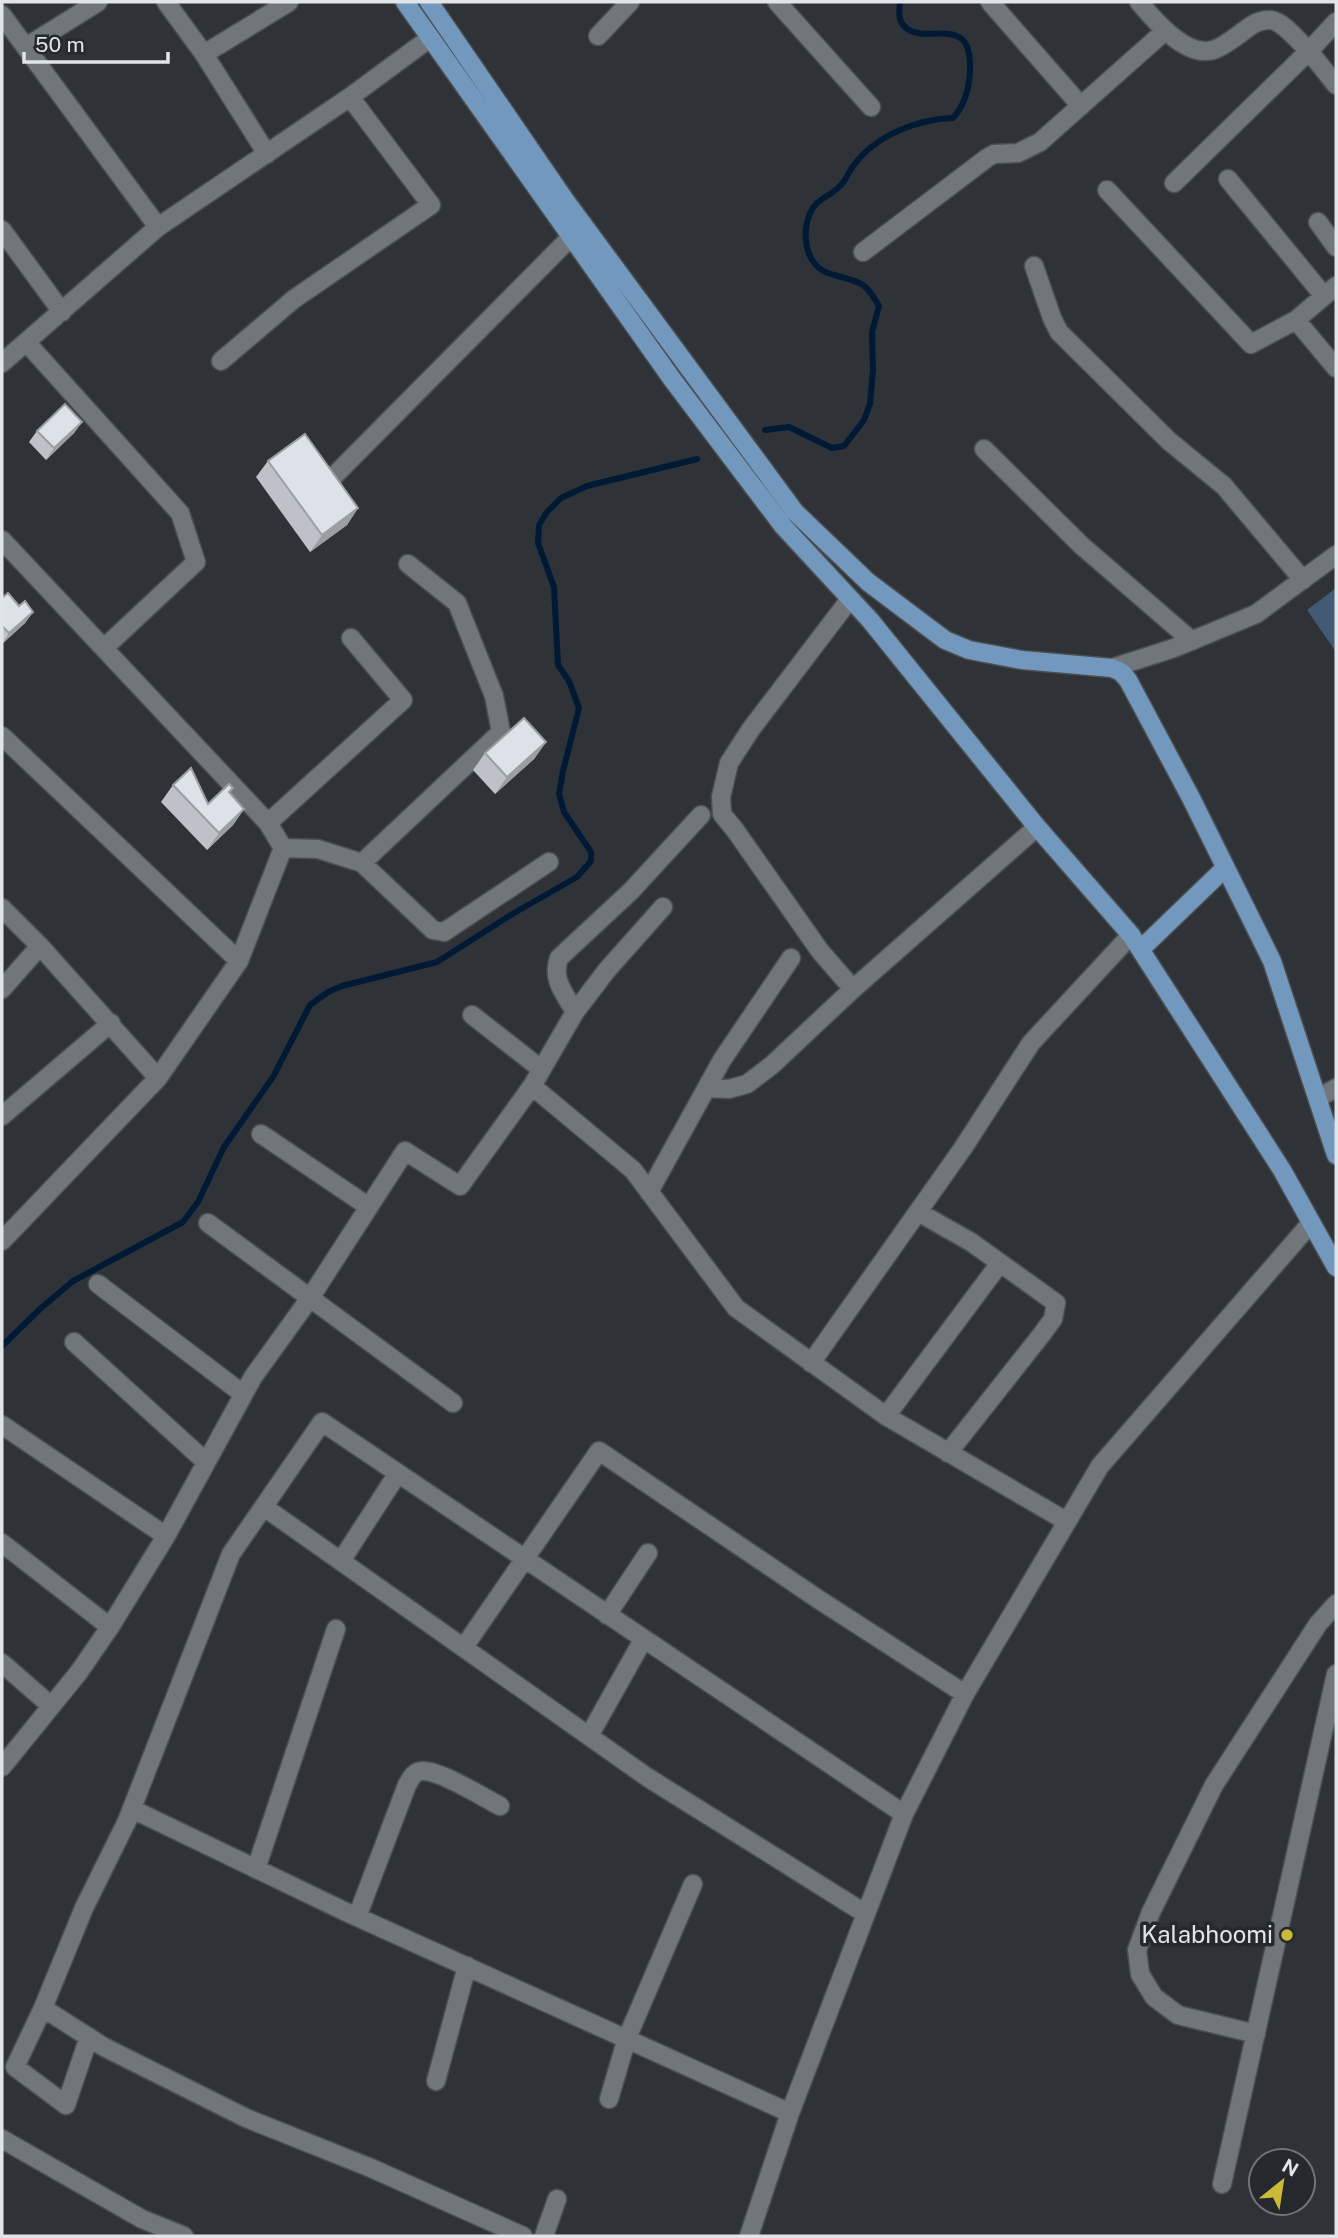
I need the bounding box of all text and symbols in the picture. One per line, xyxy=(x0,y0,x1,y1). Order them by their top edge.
scale bar xyxy=(24,21,168,65)
text: 50 m xyxy=(35,32,85,57)
place label: Kalabhoomi xyxy=(1141,1920,1273,1948)
marker: Kalabhoomi xyxy=(1279,1927,1295,1943)
north arrow xyxy=(1247,2147,1317,2217)
text: N xyxy=(1279,2154,1302,2181)

